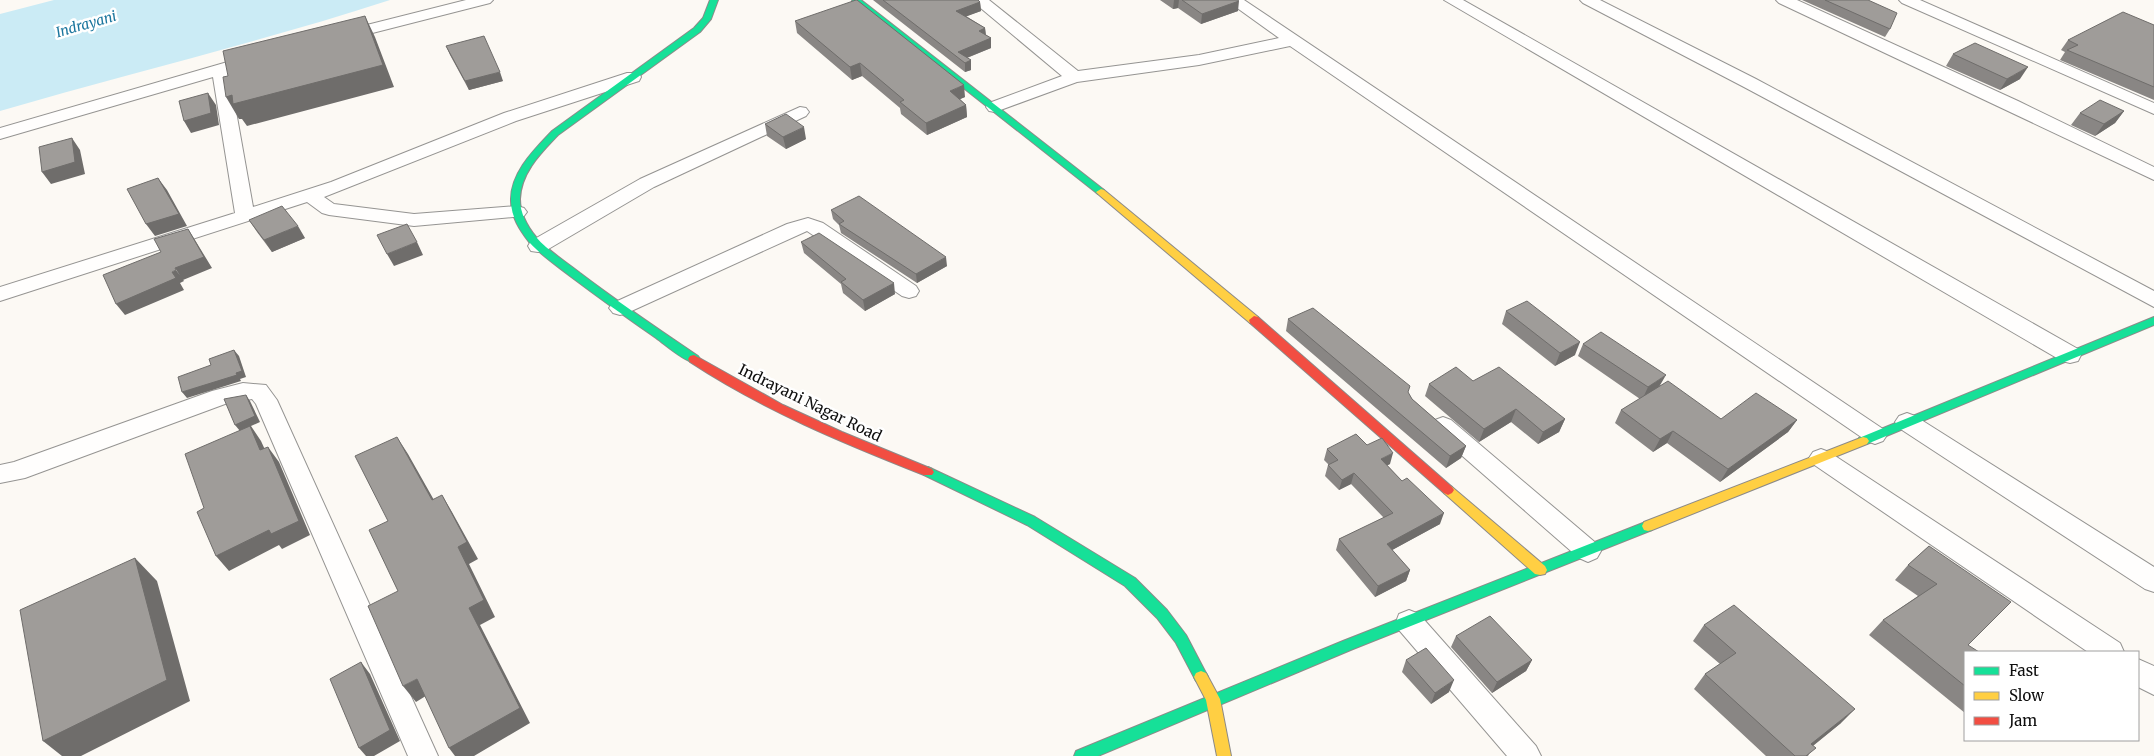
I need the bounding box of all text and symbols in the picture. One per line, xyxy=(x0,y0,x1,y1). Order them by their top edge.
water label: Indrayani xyxy=(54,7,118,41)
street label: Indrayani Nagar Road xyxy=(736,360,885,445)
legend xyxy=(1964,651,2139,741)
text: Fast xyxy=(2009,661,2039,680)
text: Slow xyxy=(2009,686,2044,705)
text: Jam xyxy=(2008,711,2037,730)

